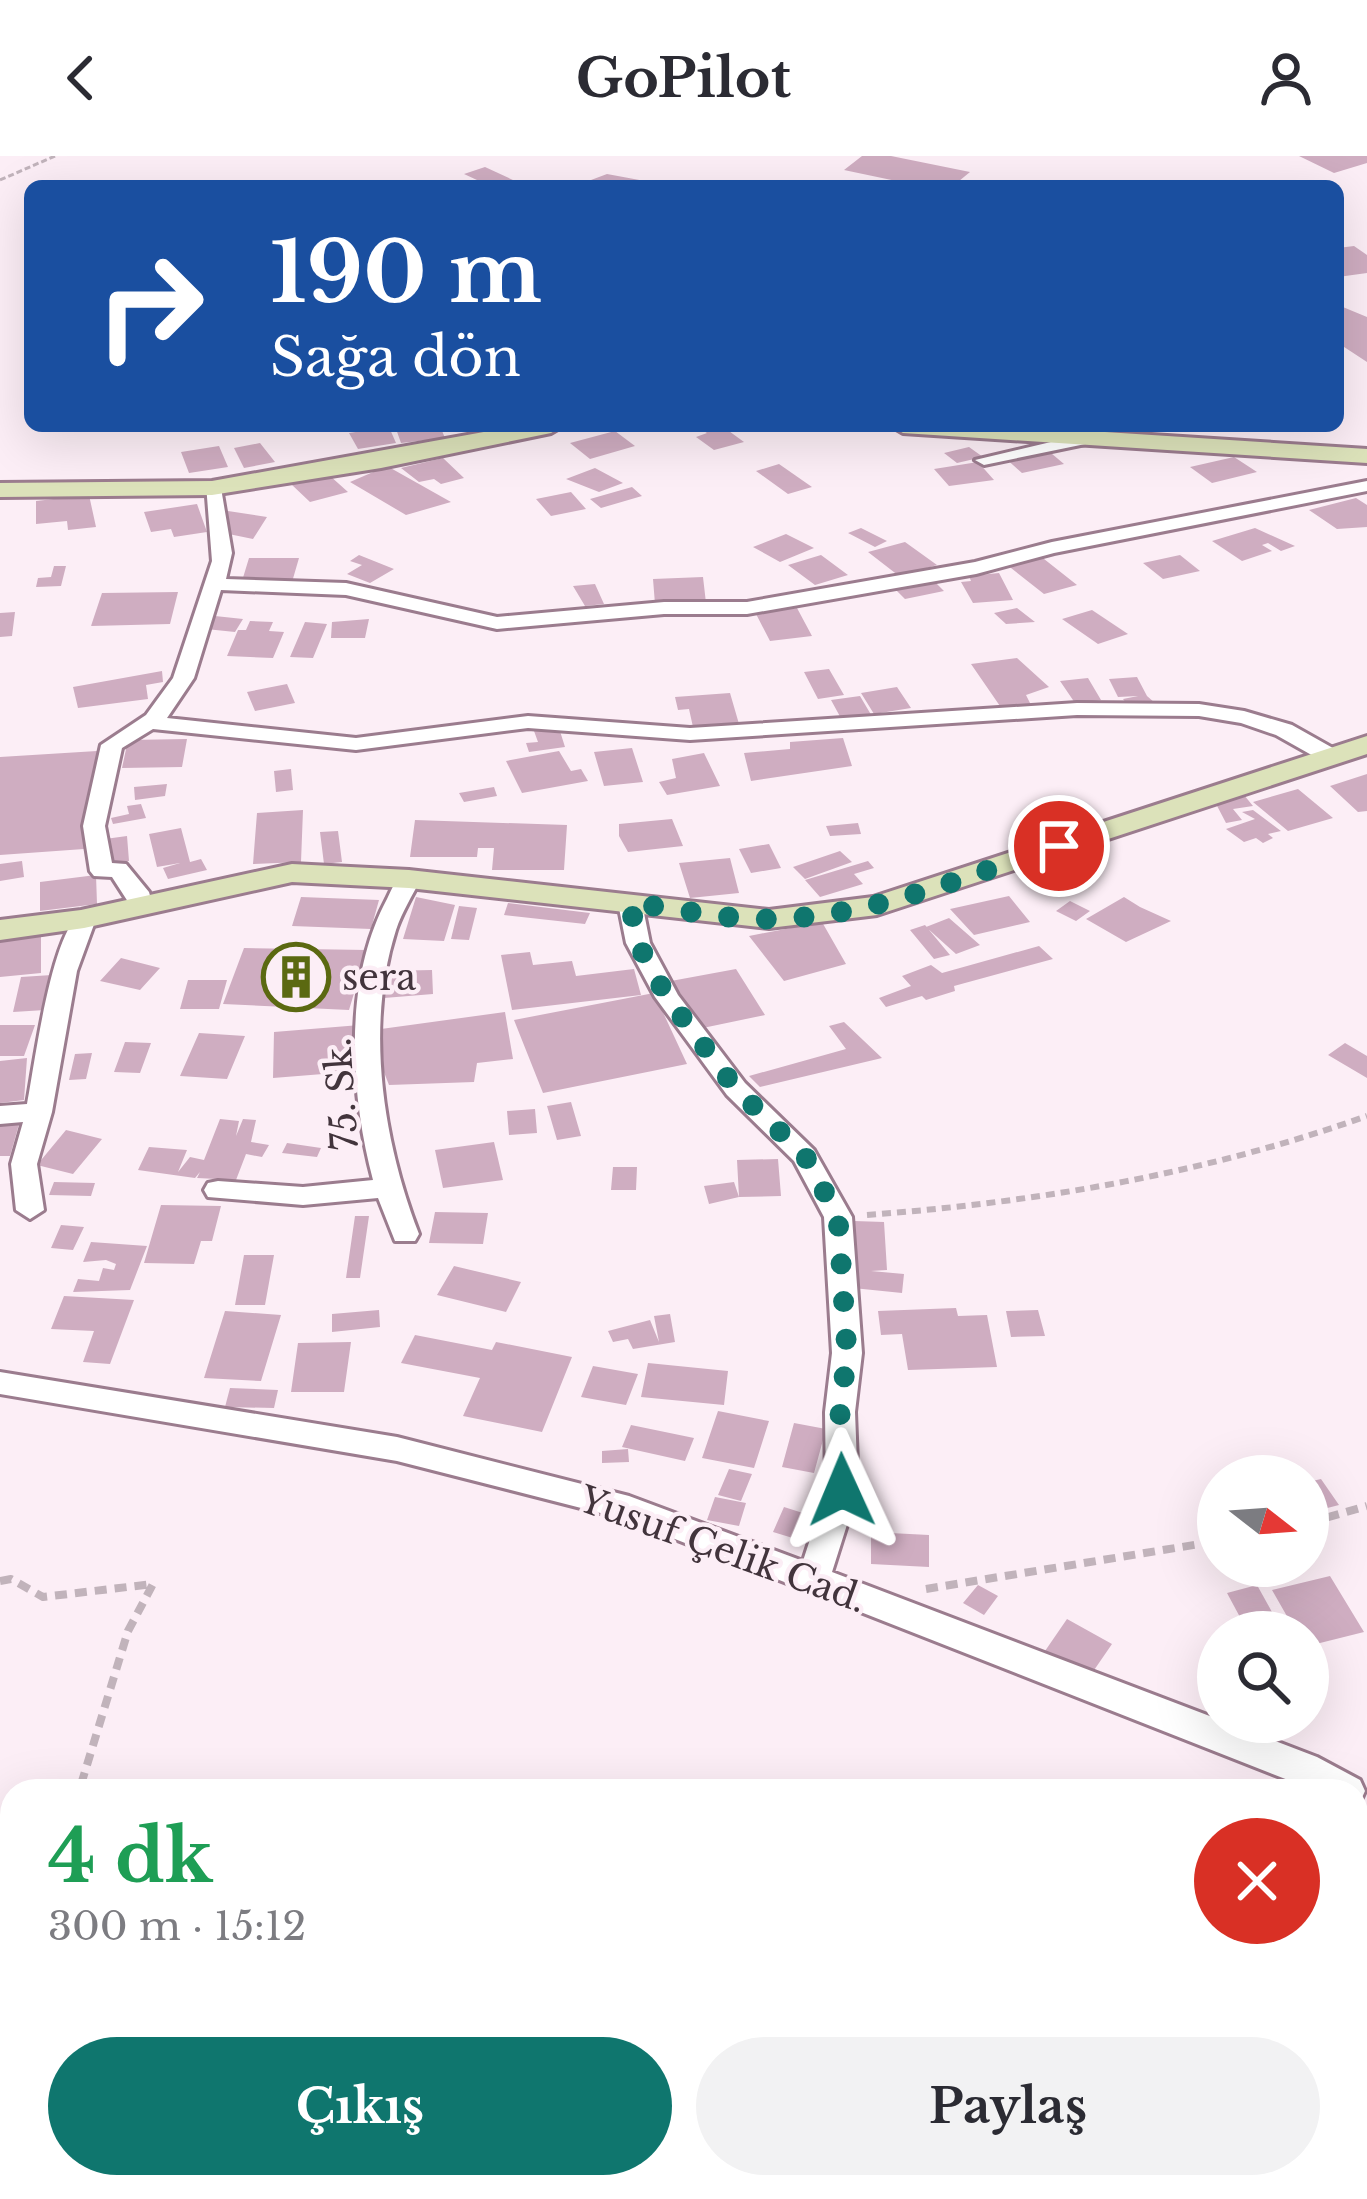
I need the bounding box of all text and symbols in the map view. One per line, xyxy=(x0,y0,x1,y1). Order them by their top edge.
icon: back xyxy=(48,45,114,111)
text: GoPilot xyxy=(576,45,791,112)
icon: person xyxy=(1253,45,1319,111)
text: 190 m xyxy=(270,221,542,325)
icon: right xyxy=(72,228,228,384)
text: Sağa dön xyxy=(270,324,521,391)
pin xyxy=(1008,795,1110,897)
icon: arrive xyxy=(1026,813,1092,879)
building icon: sera xyxy=(261,942,331,1012)
place label: sera xyxy=(342,955,416,1000)
street label: 75. Sk. xyxy=(315,1036,368,1152)
position arrow xyxy=(779,1427,905,1553)
north arrow xyxy=(1197,1455,1329,1587)
map controls xyxy=(1197,1455,1329,1743)
street label: Yusuf Çelik Cad. xyxy=(572,1476,873,1622)
button: search xyxy=(1197,1611,1329,1743)
text: 4 dk xyxy=(48,1812,213,1901)
button: close xyxy=(1194,1818,1320,1944)
text: 300 m · 15:12 xyxy=(48,1902,306,1951)
button: Çıkış xyxy=(48,2037,672,2175)
button: Paylaş xyxy=(696,2037,1320,2175)

